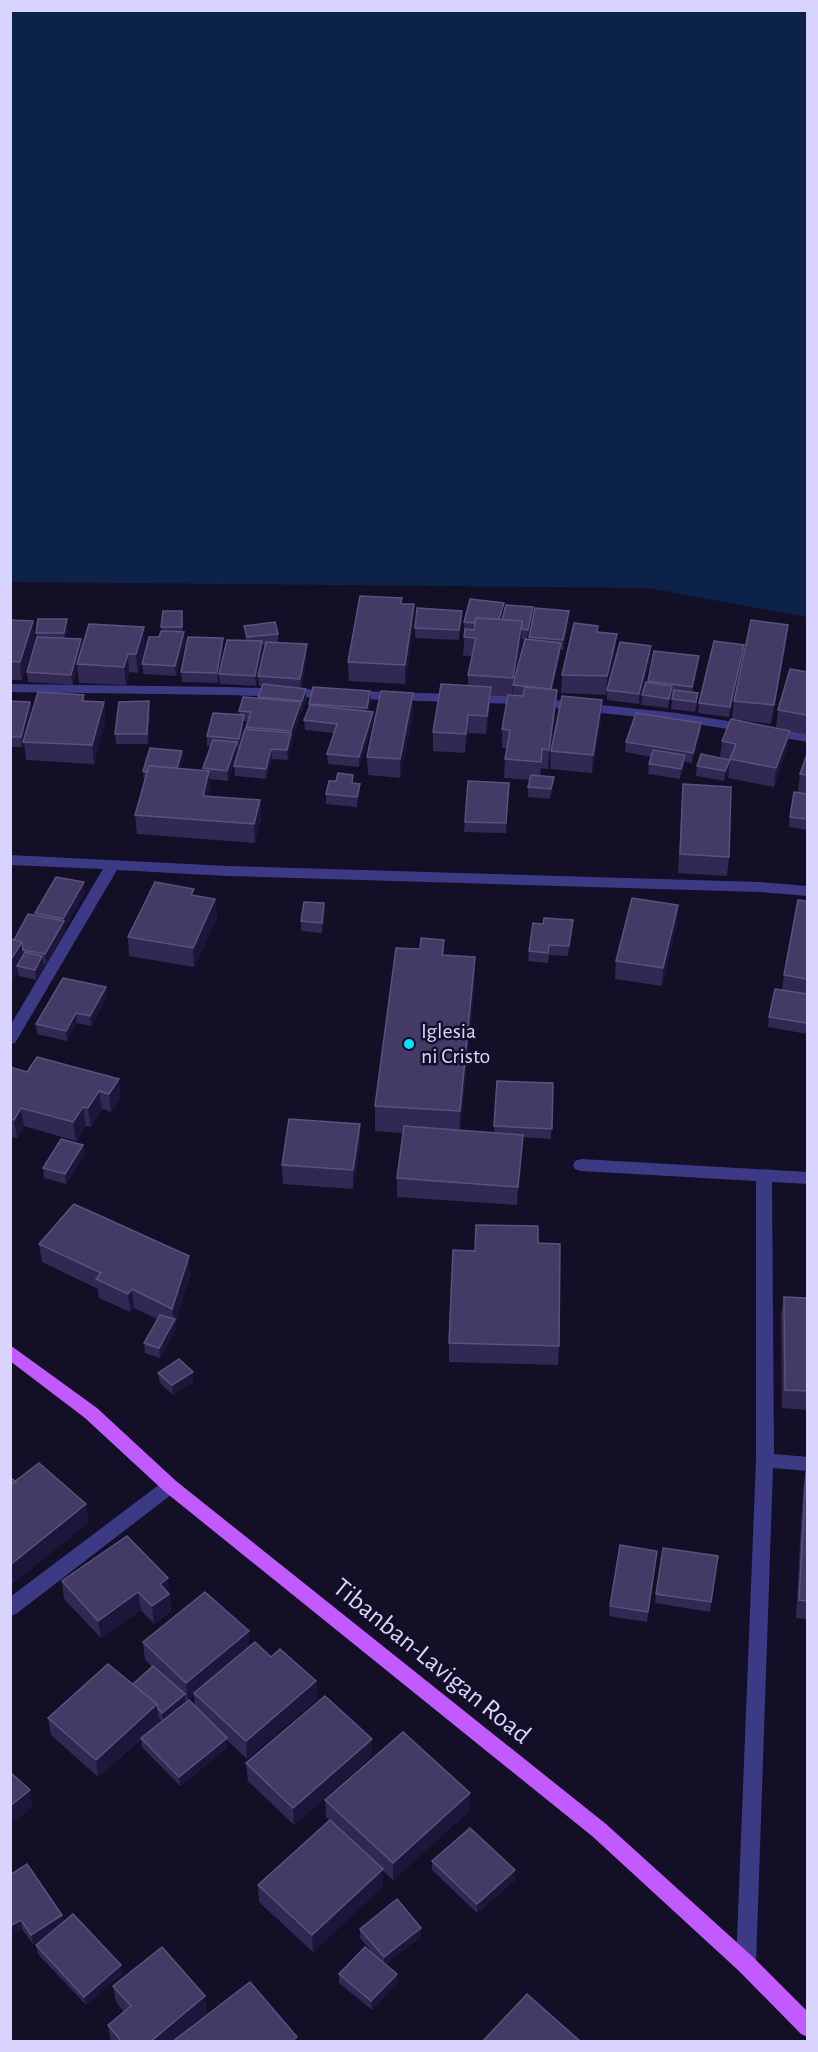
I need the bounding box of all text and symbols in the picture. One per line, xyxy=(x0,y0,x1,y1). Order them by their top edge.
place label: Iglesia ni Cristo xyxy=(421,1020,490,1067)
marker: Iglesia ni Cristo xyxy=(402,1037,416,1051)
street label: Tibanban-Lavigan Road xyxy=(328,1573,536,1749)

